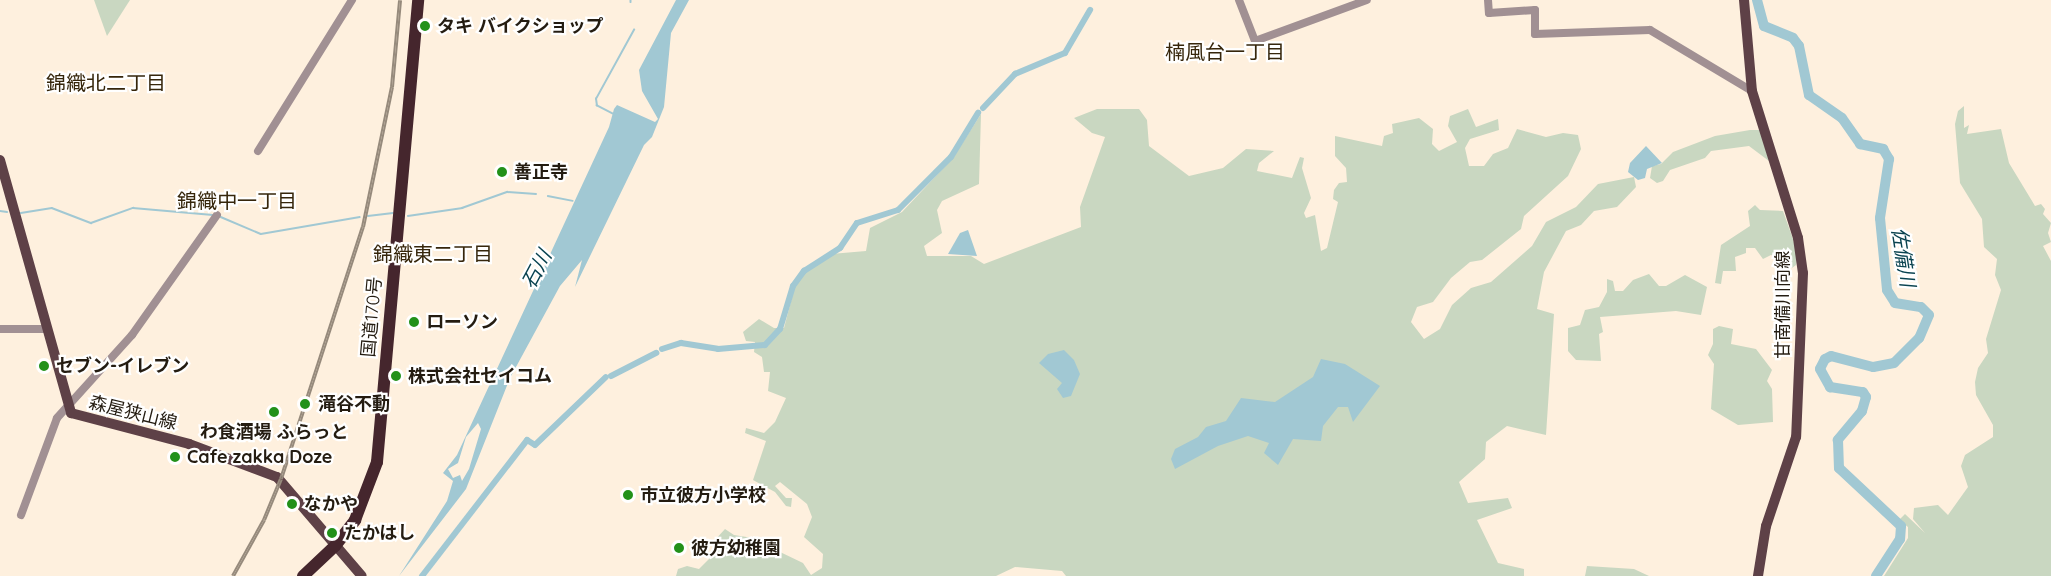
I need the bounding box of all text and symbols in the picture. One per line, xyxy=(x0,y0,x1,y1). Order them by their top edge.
place label: タキ バイクショップ xyxy=(437,15,604,37)
marker: タキ バイクショップ xyxy=(418,19,432,33)
district label: 楠風台一丁目 xyxy=(1165,39,1285,63)
district label: 錦織北二丁目 xyxy=(46,70,166,94)
place label: 善正寺 xyxy=(514,161,568,183)
marker: 善正寺 xyxy=(495,165,509,179)
district label: 錦織中一丁目 xyxy=(177,188,297,212)
water label: 佐備川 xyxy=(1887,225,1921,289)
district label: 錦織東二丁目 xyxy=(373,241,493,265)
water label: 石川 xyxy=(516,246,556,292)
street label: 甘南備川向線 xyxy=(1772,251,1794,359)
street label: 国道170号 xyxy=(358,276,386,358)
place label: ローソン xyxy=(426,311,498,333)
marker: ローソン xyxy=(407,315,421,329)
place label: セブン-イレブン xyxy=(56,355,189,377)
marker: セブン-イレブン xyxy=(37,359,51,373)
place label: 株式会社セイコム xyxy=(408,365,552,387)
marker: 株式会社セイコム xyxy=(389,369,403,383)
street label: 森屋狭山線 xyxy=(87,392,179,434)
place label: 滝谷不動 xyxy=(318,393,390,415)
marker: 滝谷不動 xyxy=(296,395,314,413)
marker: わ食酒場 ふらっと xyxy=(267,405,281,419)
place label: わ食酒場 ふらっと xyxy=(199,421,349,443)
place label: Cafe zakka Doze xyxy=(187,446,332,468)
marker: Cafe zakka Doze xyxy=(168,450,182,464)
place label: 市立彼方小学校 xyxy=(640,484,766,506)
marker: 市立彼方小学校 xyxy=(621,488,635,502)
place label: なかや xyxy=(304,493,358,515)
marker: なかや xyxy=(285,497,299,511)
place label: たかはし xyxy=(344,522,416,544)
marker: たかはし xyxy=(325,526,339,540)
place label: 彼方幼稚園 xyxy=(691,537,781,559)
marker: 彼方幼稚園 xyxy=(672,541,686,555)

